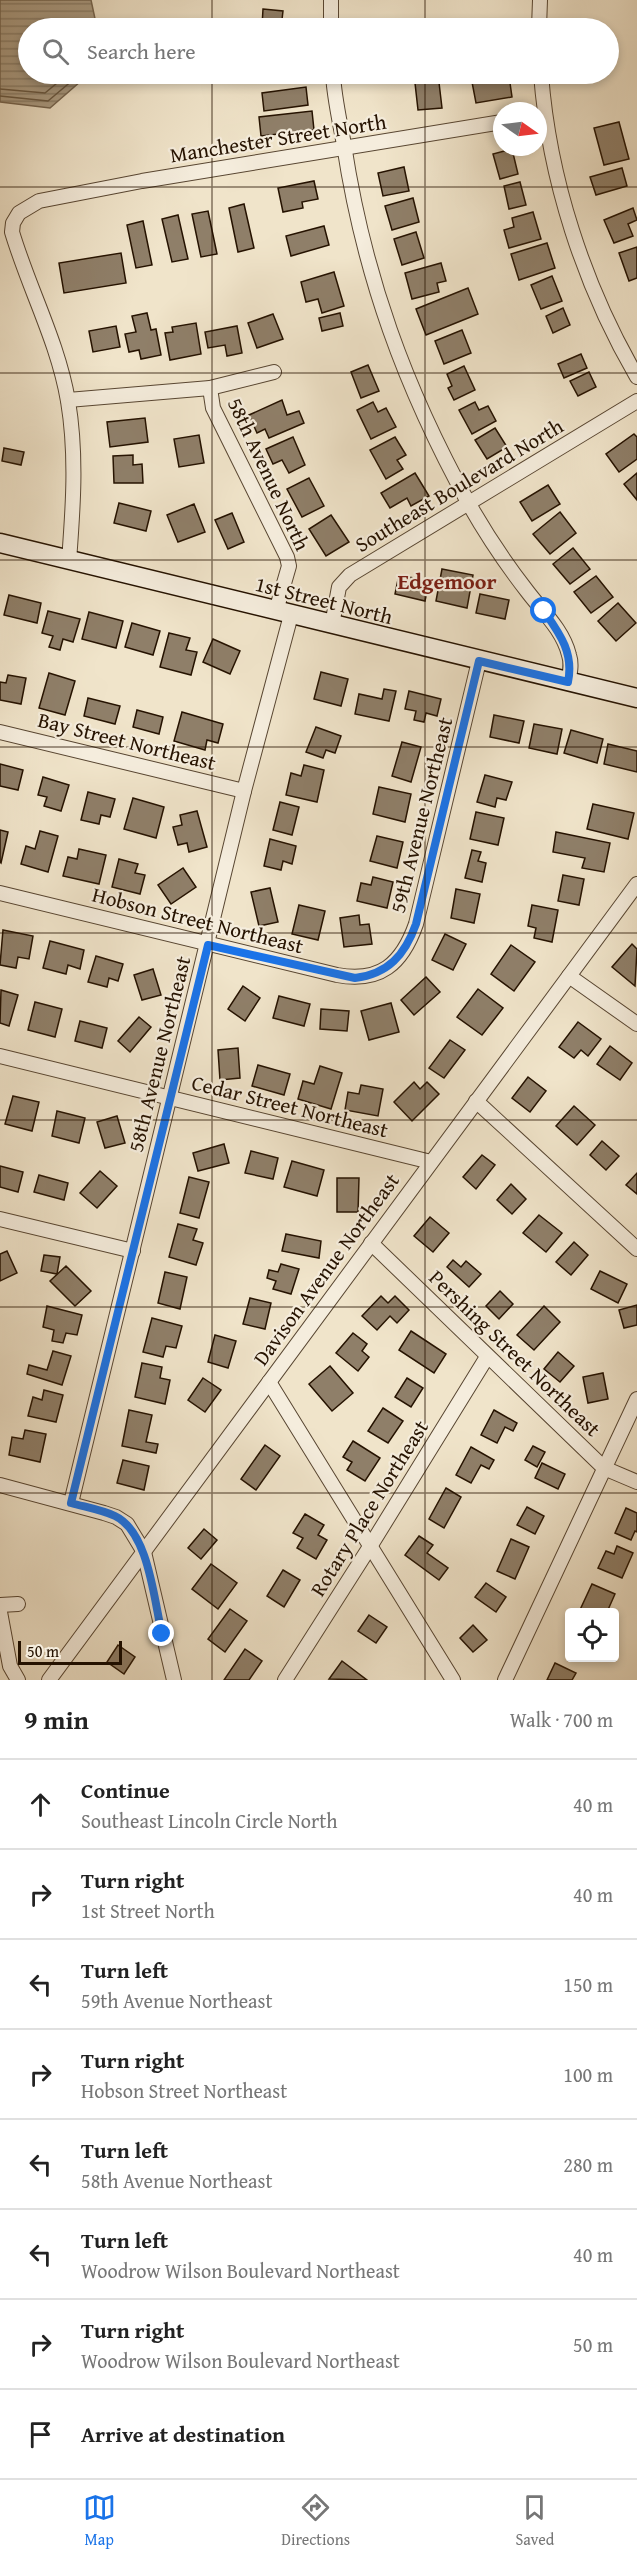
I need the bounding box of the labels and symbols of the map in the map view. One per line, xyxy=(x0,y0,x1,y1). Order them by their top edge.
north arrow xyxy=(493,102,547,156)
street label: Manchester Street North xyxy=(168,106,389,170)
street label: 58th Avenue North xyxy=(220,392,318,556)
street label: Southeast Boulevard North xyxy=(349,410,569,560)
district label: Edgemoor xyxy=(397,565,497,597)
street label: 1st Street North xyxy=(252,568,396,632)
route start xyxy=(530,597,556,623)
street label: Bay Street Northeast xyxy=(35,704,220,778)
street label: 59th Avenue Northeast xyxy=(382,713,460,916)
street label: Hobson Street Northeast xyxy=(89,879,307,961)
street label: 58th Avenue Northeast xyxy=(120,952,198,1155)
street label: Cedar Street Northeast xyxy=(189,1067,392,1146)
street label: Davison Avenue Northeast xyxy=(246,1166,407,1372)
street label: Pershing Street Northeast xyxy=(422,1263,608,1444)
street label: Rotary Place Northeast xyxy=(302,1413,436,1602)
route end xyxy=(148,1620,174,1646)
scale bar xyxy=(18,1638,122,1666)

